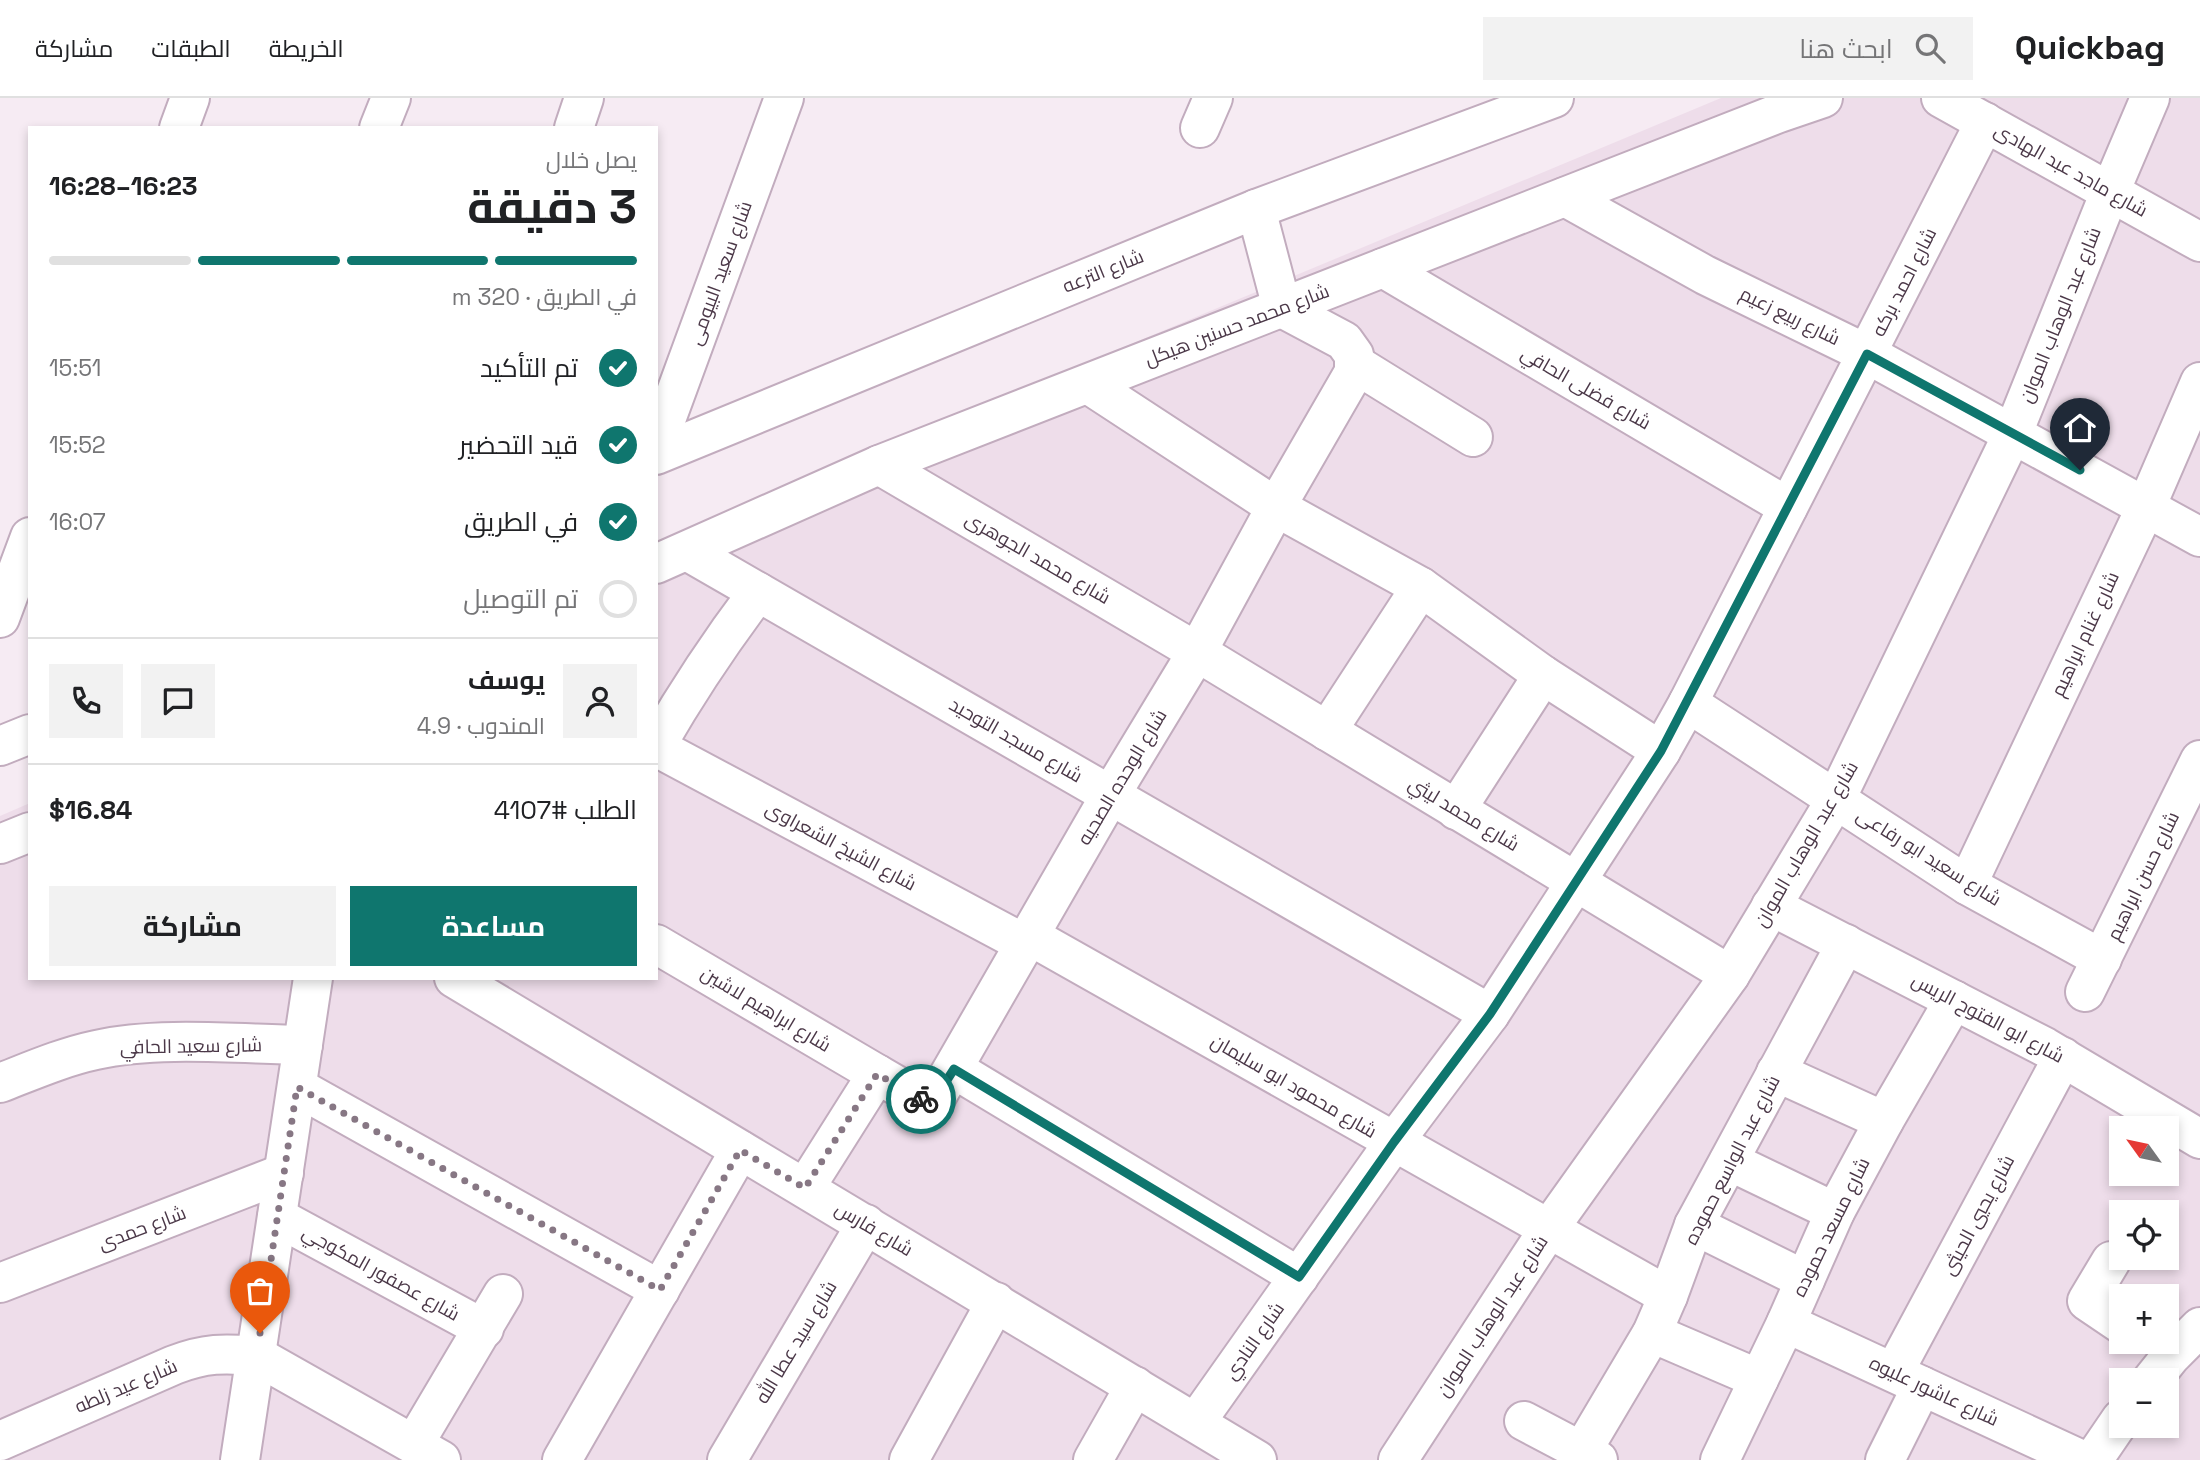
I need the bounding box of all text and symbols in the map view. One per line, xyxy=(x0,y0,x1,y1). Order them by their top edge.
search box xyxy=(1483,17,1973,80)
text: Quickbag xyxy=(2015,27,2165,69)
icon: search xyxy=(1911,29,1949,67)
text: ابحث هنا xyxy=(1799,32,1893,66)
text: مشاركة xyxy=(35,33,113,64)
text: الطبقات xyxy=(151,33,231,64)
text: الخريطة xyxy=(269,33,344,64)
street label: شارع ماجد عبد الهادى xyxy=(1989,117,2152,223)
text: يصل خلال xyxy=(546,145,637,175)
text: 16:23–16:28 xyxy=(49,169,198,203)
text: 3 دقيقة xyxy=(467,178,637,236)
street label: شارع سعيد البيومى xyxy=(682,197,759,349)
street label: شارع احمد بركه xyxy=(1866,223,1943,341)
street label: شارع عبد الوهاب الموان xyxy=(2013,223,2108,407)
street label: شارع الترعه xyxy=(1059,243,1148,300)
street label: شارع محمد حسنين هيكل xyxy=(1141,278,1333,373)
street label: شارع ربيع زعيم xyxy=(1735,281,1844,352)
text: في الطريق · 320 m xyxy=(452,282,637,312)
street label: شارع فضلى الحافي xyxy=(1515,341,1656,437)
icon: check xyxy=(599,349,637,387)
text: تم التأكيد xyxy=(480,351,578,385)
text: 15:51 xyxy=(49,353,101,383)
pin xyxy=(2050,398,2110,470)
icon: home xyxy=(2061,409,2099,447)
icon: check xyxy=(599,426,637,464)
text: قيد التحضير xyxy=(459,428,578,462)
text: 15:52 xyxy=(49,430,106,460)
icon: check xyxy=(599,503,637,541)
text: في الطريق xyxy=(464,505,578,539)
street label: شارع محمد الجوهرى xyxy=(960,506,1115,611)
text: 16:07 xyxy=(49,507,106,537)
street label: شارع غنام ابراهيم xyxy=(2045,567,2126,701)
text: تم التوصيل xyxy=(463,582,578,616)
text: يوسف xyxy=(468,663,545,697)
button: phone xyxy=(49,664,123,738)
button: chat xyxy=(141,664,215,738)
button: person xyxy=(563,664,637,738)
street label: شارع مسجد التوحيد xyxy=(944,692,1087,789)
street label: شارع الوحده الصحيه xyxy=(1072,704,1173,850)
text: المندوب · 4.9 xyxy=(417,711,545,741)
street label: شارع عبد الوهاب الموان xyxy=(1748,757,1865,932)
street label: شارع محمد ليثي xyxy=(1403,771,1524,859)
text: $16.84 xyxy=(49,793,132,827)
text: الطلب #4107 xyxy=(494,793,637,827)
street label: شارع الشيخ الشعراوى xyxy=(761,796,921,897)
street label: شارع سعيد ابو رفاعى xyxy=(1851,802,2006,913)
street label: شارع حسن ابراهيم xyxy=(2101,807,2186,945)
button: مشاركة xyxy=(49,886,336,966)
button: مساعدة xyxy=(350,886,637,966)
street label: شارع ابراهيم لاشين xyxy=(696,960,836,1059)
street label: شارع ابو الفتوح الريس xyxy=(1907,967,2068,1070)
street label: شارع محمود ابو سليمان xyxy=(1206,1028,1381,1145)
street label: شارع سعيد الحافي xyxy=(120,1032,262,1062)
courier xyxy=(886,1064,956,1134)
street label: شارع عبد الواسع حموده xyxy=(1678,1071,1787,1250)
icon: bike xyxy=(902,1080,940,1118)
north arrow xyxy=(2109,1116,2179,1186)
map controls xyxy=(2109,1116,2179,1438)
street label: شارع يحيي الحيثى xyxy=(1936,1151,2021,1280)
street label: شارع مسعد حموده xyxy=(1786,1153,1876,1301)
street label: شارع فارس xyxy=(830,1196,918,1263)
street label: شارع حمدى xyxy=(94,1200,190,1257)
button: locate xyxy=(2109,1200,2179,1270)
street label: شارع عصفور المكوجي xyxy=(297,1219,464,1328)
street label: شارع عبد الوهاب الموان xyxy=(1430,1231,1554,1402)
pin xyxy=(230,1261,290,1333)
icon: bag xyxy=(241,1272,279,1310)
street label: شارع سيد عطا الله xyxy=(749,1276,843,1409)
button: + xyxy=(2109,1284,2179,1354)
street label: شارع النادي xyxy=(1218,1297,1292,1386)
street label: شارع عاشور عليوه xyxy=(1865,1350,2003,1433)
street label: شارع عيد زلطه xyxy=(71,1353,181,1420)
button: − xyxy=(2109,1368,2179,1438)

